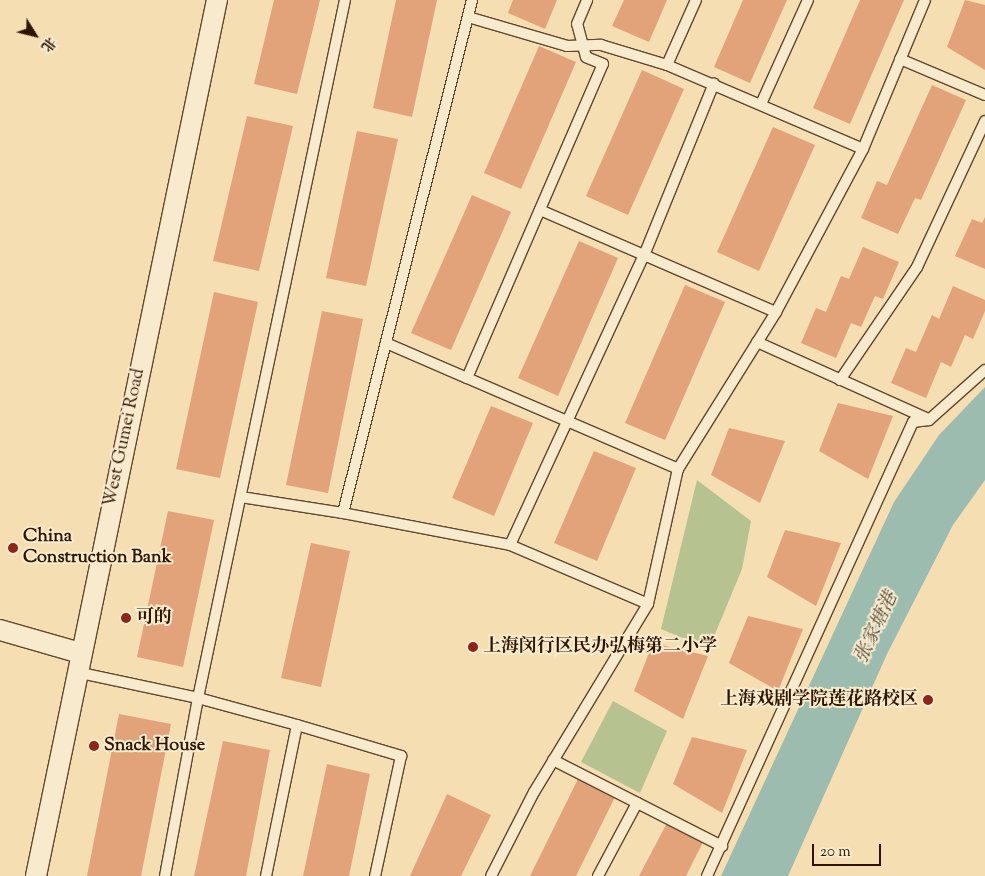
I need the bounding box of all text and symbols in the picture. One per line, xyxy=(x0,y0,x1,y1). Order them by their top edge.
north arrow xyxy=(10,10,60,60)
text: 北 xyxy=(35,32,59,55)
street label: West Gumei Road xyxy=(100,367,150,509)
place label: China Construction Bank xyxy=(23,527,171,570)
marker: China Construction Bank xyxy=(7,542,19,554)
water label: 张家塘港 xyxy=(851,589,903,667)
place label: 可的 xyxy=(136,607,172,629)
marker: 可的 xyxy=(120,612,132,624)
place label: 上海闵行区民办弘梅第二小学 xyxy=(483,636,717,658)
marker: 上海闵行区民办弘梅第二小学 xyxy=(467,641,479,653)
place label: 上海戏剧学院莲花路校区 xyxy=(720,689,918,711)
marker: 上海戏剧学院莲花路校区 xyxy=(922,694,934,706)
place label: Snack House xyxy=(104,735,205,757)
marker: Snack House xyxy=(88,740,100,752)
scale bar xyxy=(815,834,884,866)
text: 20 m xyxy=(820,842,851,863)

